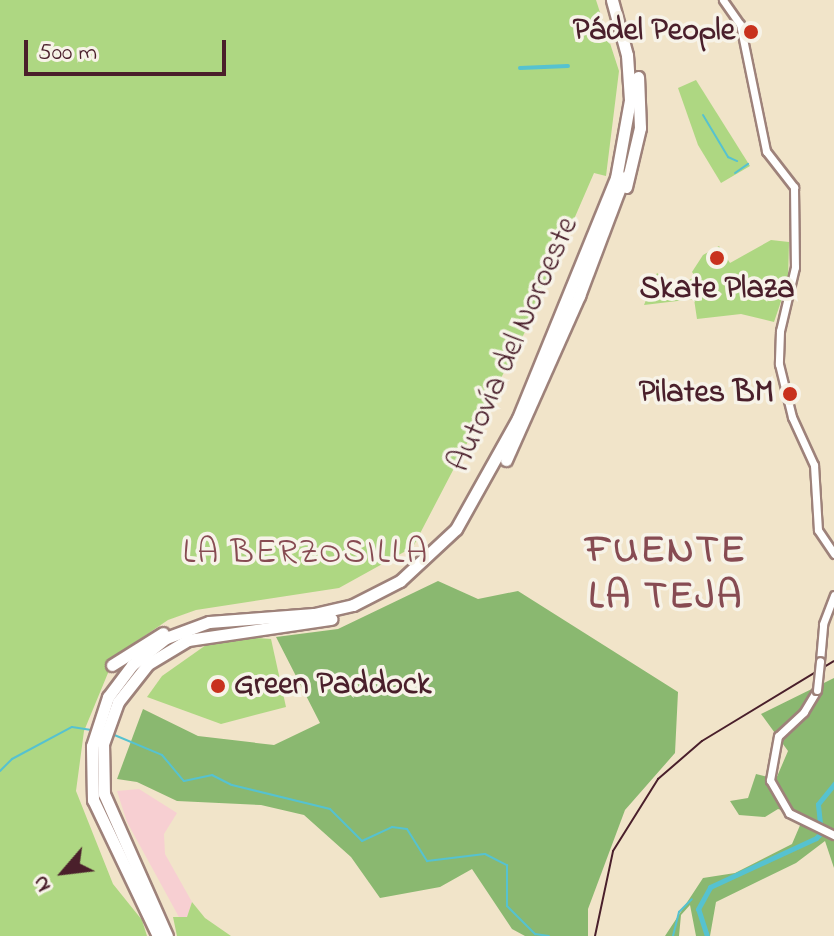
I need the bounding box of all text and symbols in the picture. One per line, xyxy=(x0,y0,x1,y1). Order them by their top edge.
place label: Pádel People xyxy=(573,13,735,51)
marker: Pádel People xyxy=(742,23,760,41)
scale bar xyxy=(28,24,230,74)
text: 500 m xyxy=(38,36,97,71)
street label: Autovía del Noroeste xyxy=(442,212,588,478)
marker: Skate Plaza xyxy=(708,249,726,267)
place label: Skate Plaza xyxy=(640,271,794,309)
place label: Pilates BM xyxy=(639,375,774,413)
marker: Pilates BM xyxy=(781,385,799,403)
district label: FUENTE LA TEJA xyxy=(585,528,747,622)
district label: LA BERZOSILLA xyxy=(183,535,429,575)
place label: Green Paddock xyxy=(234,667,431,705)
marker: Green Paddock xyxy=(209,677,227,695)
north arrow xyxy=(24,832,104,912)
text: N xyxy=(25,869,60,897)

